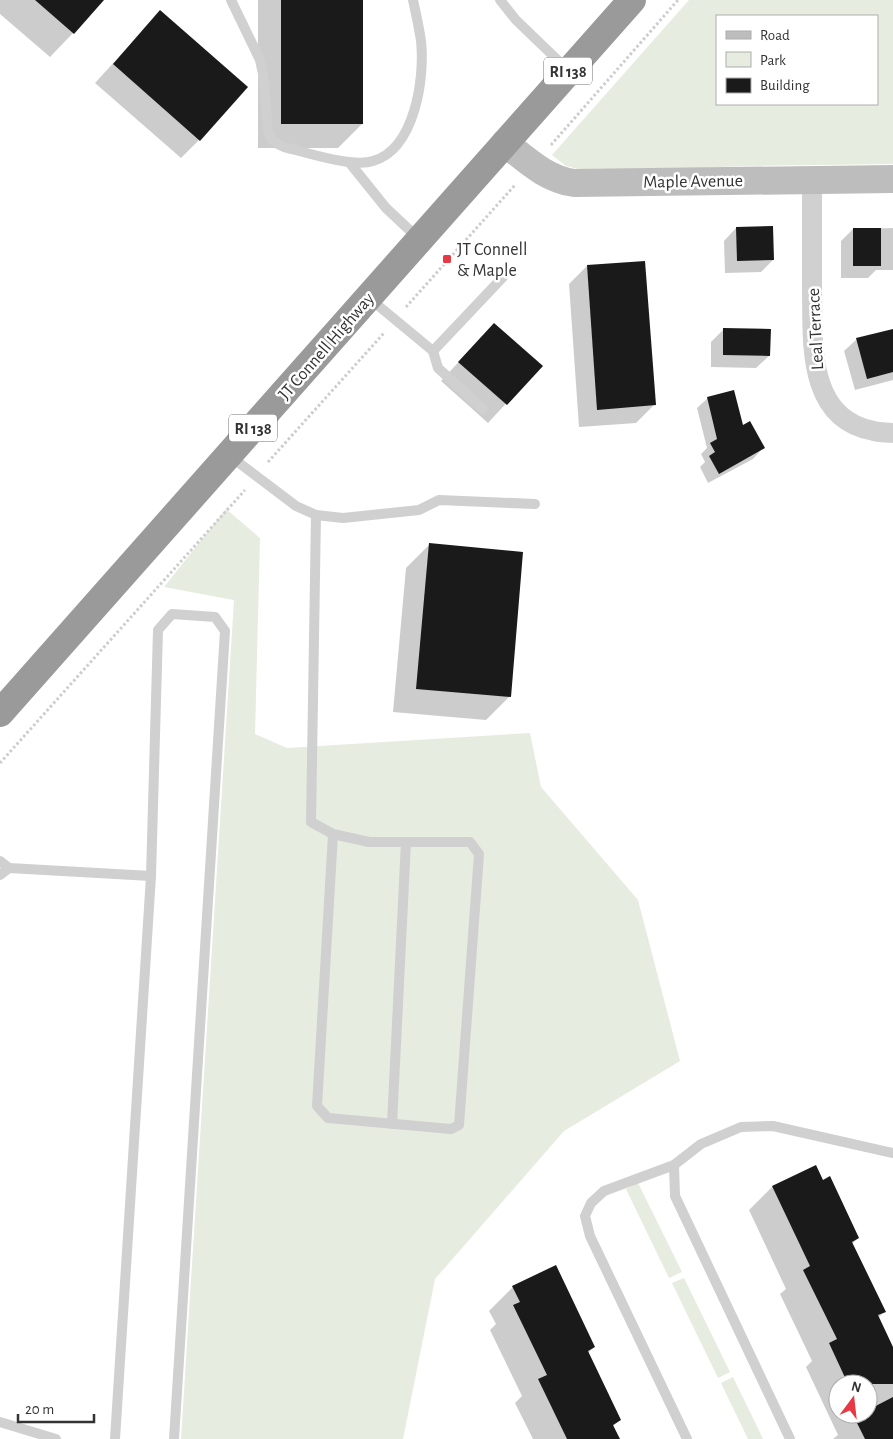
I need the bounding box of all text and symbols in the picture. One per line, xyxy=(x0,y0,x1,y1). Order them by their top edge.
legend xyxy=(716,15,878,105)
text: Road xyxy=(760,28,790,43)
text: Park xyxy=(760,53,786,68)
road number: RI 138 xyxy=(544,58,592,84)
text: Building xyxy=(760,78,810,93)
street label: Maple Avenue xyxy=(643,172,743,192)
place label: JT Connell & Maple xyxy=(457,241,527,280)
marker: JT Connell & Maple xyxy=(441,253,453,265)
street label: Leal Terrace xyxy=(805,287,827,370)
street label: JT Connell Highway xyxy=(276,289,378,404)
road number: RI 138 xyxy=(229,414,277,442)
north arrow xyxy=(828,1374,878,1424)
text: N xyxy=(850,1379,863,1395)
scale bar xyxy=(18,1392,94,1424)
text: 20 m xyxy=(25,1402,54,1417)

